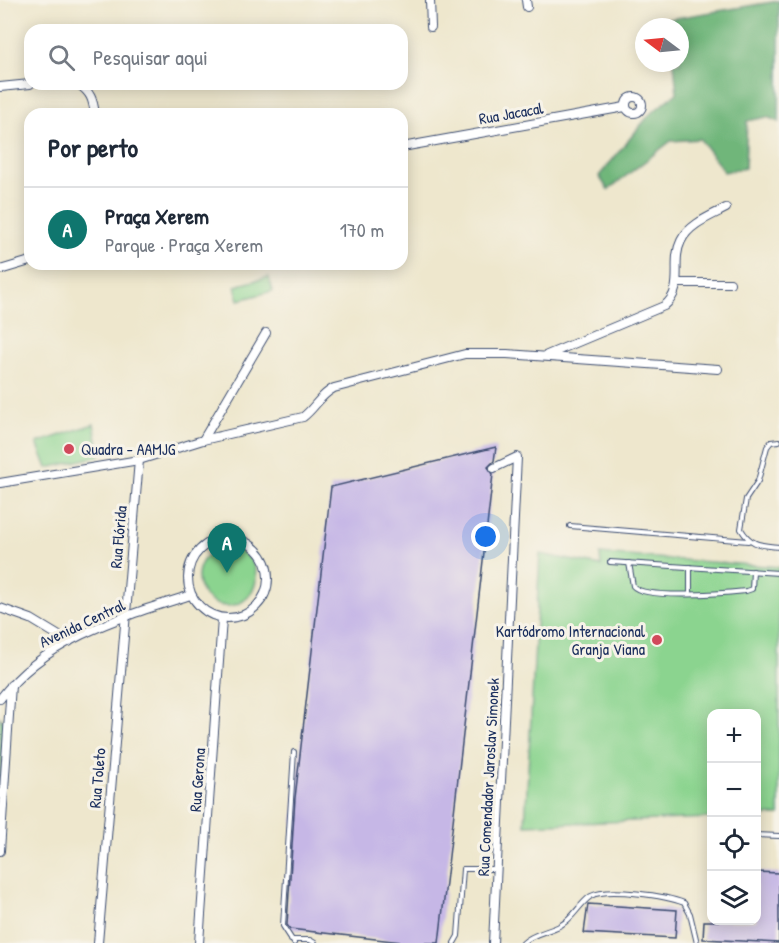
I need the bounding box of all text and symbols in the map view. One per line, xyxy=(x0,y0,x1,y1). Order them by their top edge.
north arrow xyxy=(635,18,689,72)
search box xyxy=(24,24,408,90)
icon: search xyxy=(45,41,78,74)
text: Pesquisar aqui xyxy=(93,42,208,72)
street label: Rua Jacacal xyxy=(477,96,546,129)
text: Por perto xyxy=(48,130,138,165)
text: Praça Xerem xyxy=(105,201,209,231)
text: A xyxy=(63,216,72,243)
text: 170 m xyxy=(340,216,384,243)
text: Parque · Praça Xerem xyxy=(105,231,263,258)
place label: Quadra - AAMJG xyxy=(81,438,176,460)
marker: Quadra - AAMJG xyxy=(62,442,76,456)
street label: Rua Flórida xyxy=(104,505,132,569)
your location xyxy=(471,522,500,551)
pin: A xyxy=(208,524,246,573)
street label: Avenida Central xyxy=(36,593,129,652)
place label: Kartódromo Internacional Granja Viana xyxy=(496,620,646,660)
marker: Kartódromo Internacional Granja Viana xyxy=(650,633,664,647)
street label: Rua Comendador Jaroslav Simonek xyxy=(472,677,504,877)
map controls xyxy=(707,709,761,925)
button: + xyxy=(707,709,761,763)
street label: Rua Toleto xyxy=(83,747,111,809)
street label: Rua Gerona xyxy=(184,747,210,813)
button: − xyxy=(707,763,761,817)
button: locate xyxy=(707,817,761,871)
button: layers xyxy=(707,871,761,925)

